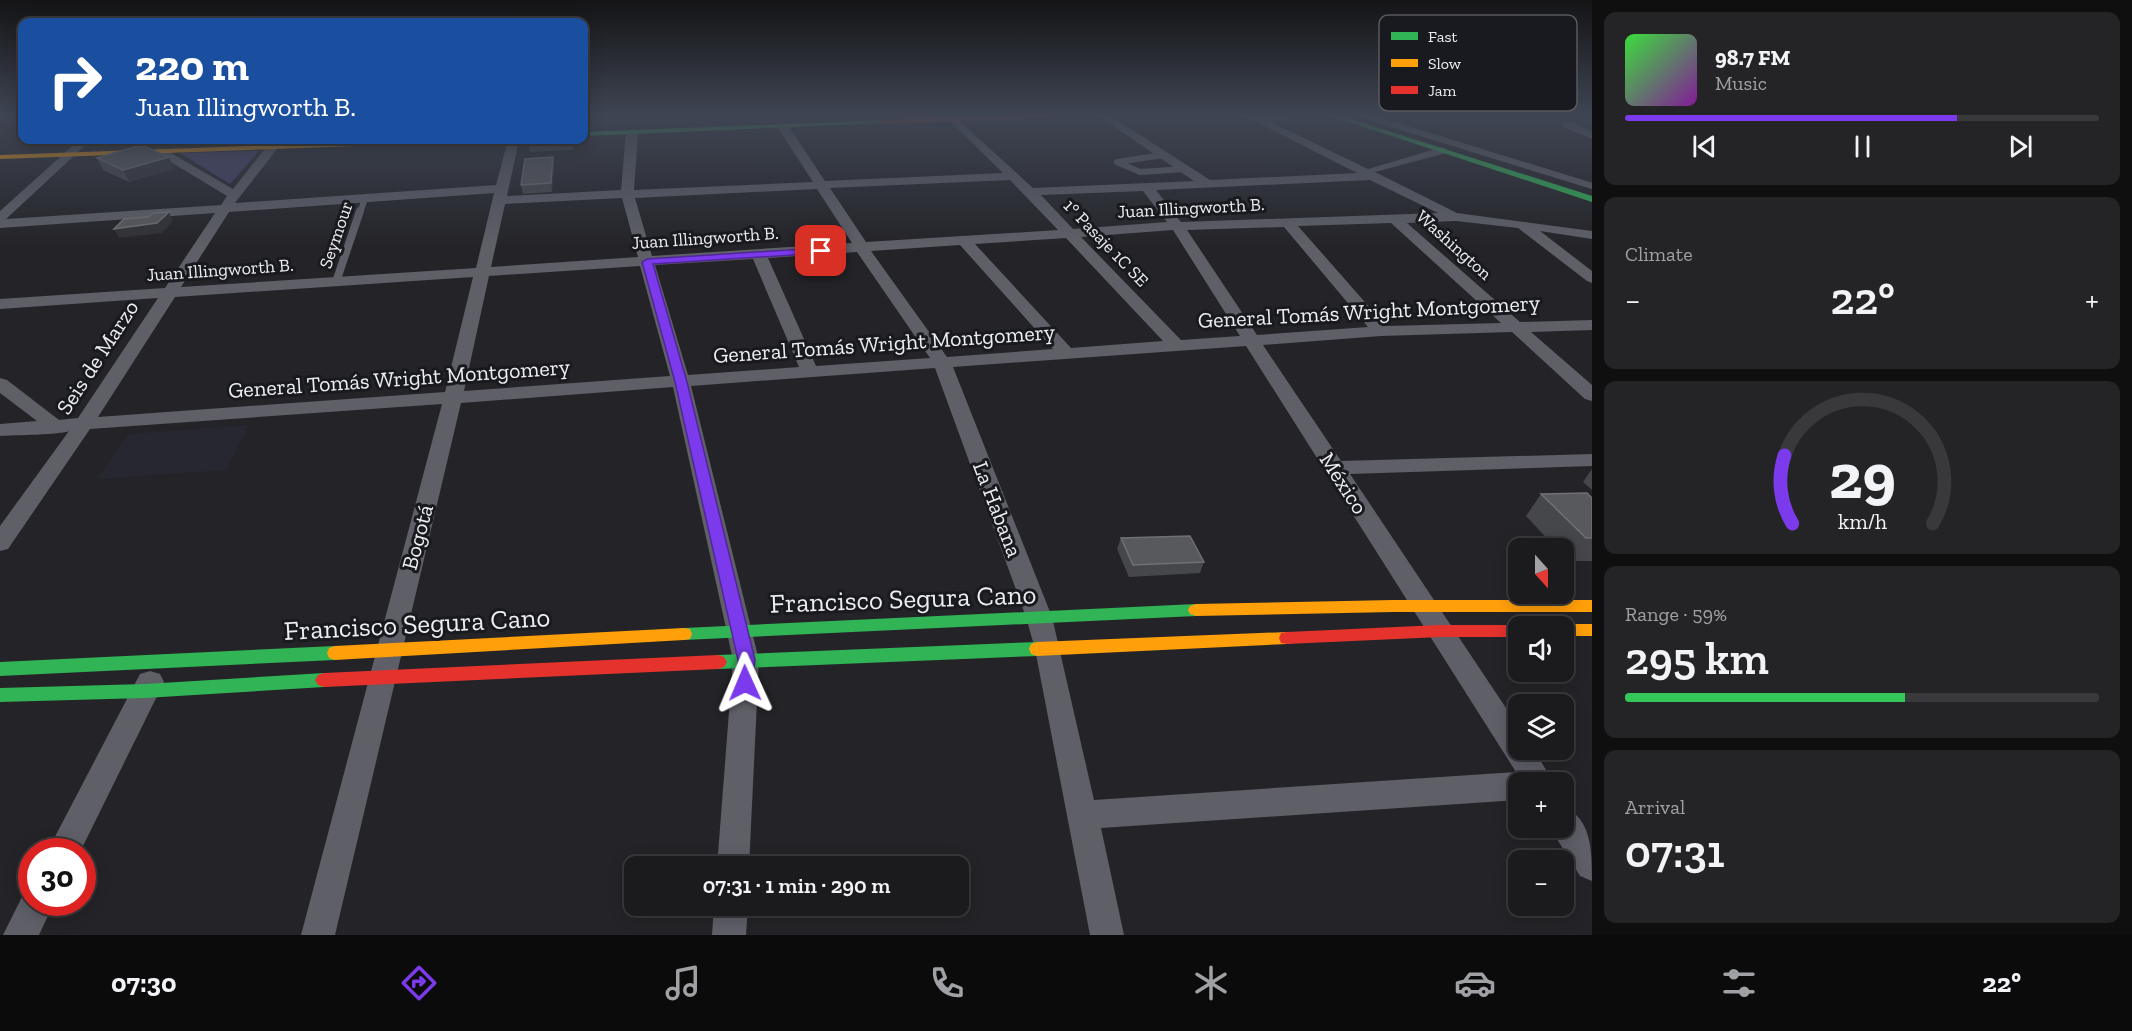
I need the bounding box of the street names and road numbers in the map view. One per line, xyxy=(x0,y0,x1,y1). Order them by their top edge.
street label: Juan Illingworth B. xyxy=(1117,193,1265,223)
street label: 1° Pasaje 1C SE xyxy=(1059,195,1153,291)
street label: Seymour xyxy=(314,199,358,271)
street label: Washington xyxy=(1412,205,1497,285)
street label: Juan Illingworth B. xyxy=(631,222,779,254)
street label: Juan Illingworth B. xyxy=(146,254,294,286)
street label: General Tomás Wright Montgomery xyxy=(1197,289,1542,334)
street label: Seis de Marzo xyxy=(50,295,144,419)
street label: General Tomás Wright Montgomery xyxy=(712,318,1057,369)
street label: General Tomás Wright Montgomery xyxy=(227,353,572,404)
street label: México xyxy=(1314,447,1373,519)
street label: La Habana xyxy=(967,458,1028,561)
street label: Bogotá xyxy=(396,501,439,573)
street label: Francisco Segura Cano xyxy=(769,578,1037,620)
street label: Francisco Segura Cano xyxy=(283,601,551,647)

